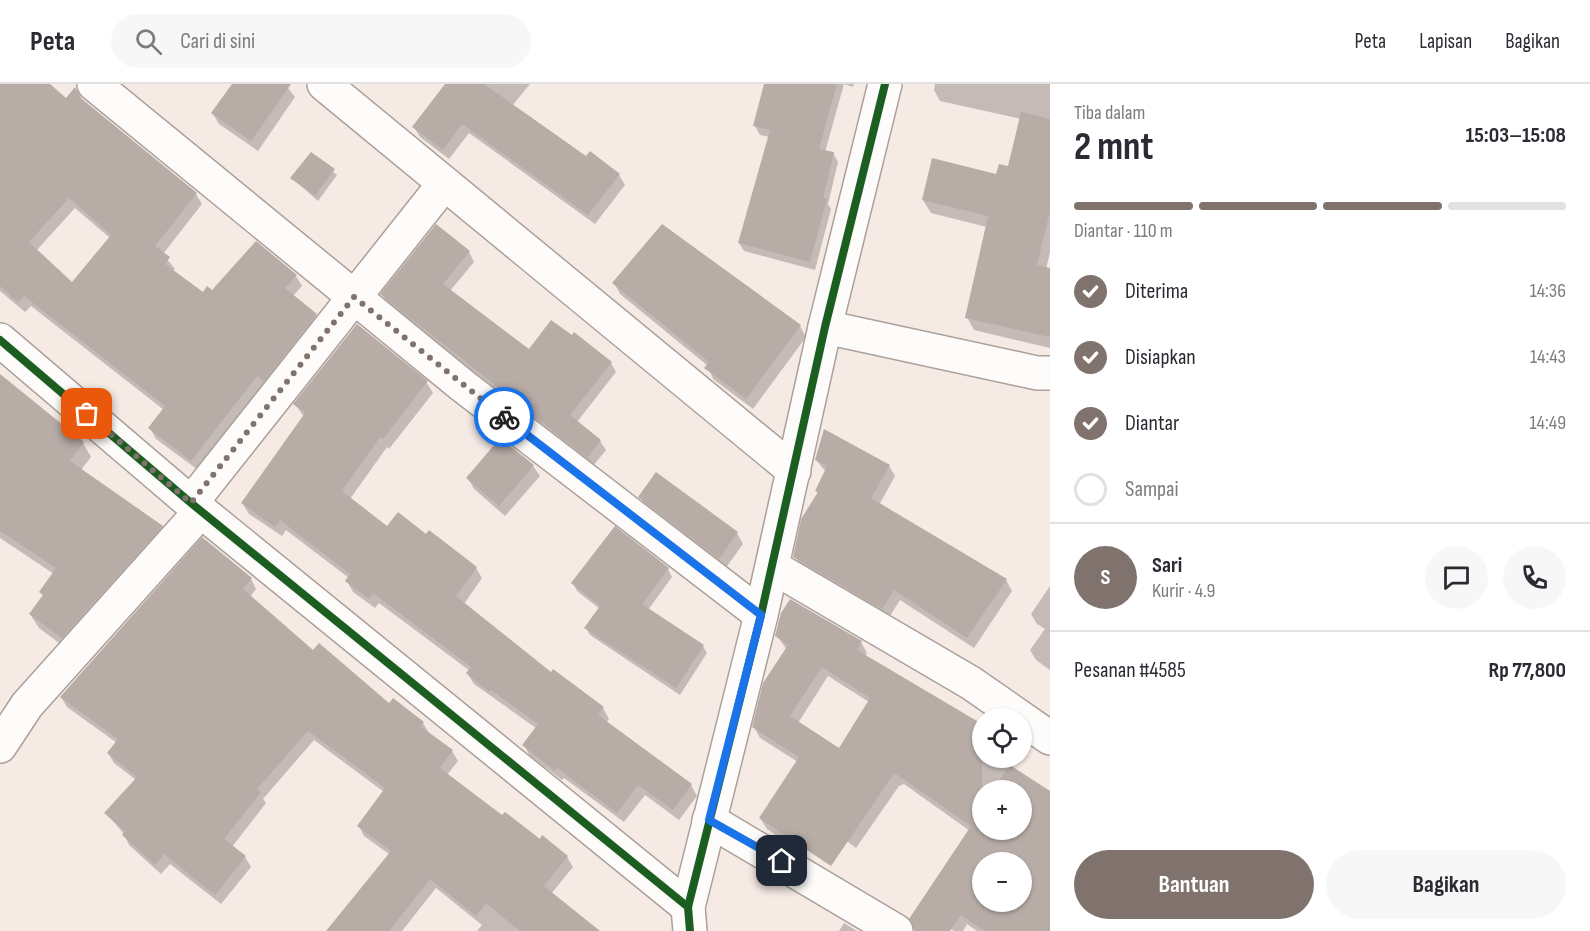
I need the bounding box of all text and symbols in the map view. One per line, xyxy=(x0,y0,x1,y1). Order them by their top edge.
search box xyxy=(111,14,531,68)
text: Peta xyxy=(30,25,75,58)
icon: search xyxy=(132,25,165,58)
text: Cari di sini xyxy=(180,28,255,55)
text: Peta xyxy=(1355,29,1386,54)
text: Lapisan xyxy=(1419,29,1472,54)
text: Bagikan xyxy=(1505,29,1560,54)
text: Tiba dalam xyxy=(1074,101,1145,125)
text: 15:03–15:08 xyxy=(1466,122,1566,149)
text: 2 mnt xyxy=(1074,124,1153,171)
text: Diantar · 110 m xyxy=(1074,219,1173,243)
icon: check xyxy=(1074,275,1107,308)
text: Diterima xyxy=(1125,278,1188,305)
text: 14:36 xyxy=(1530,279,1566,303)
icon: check xyxy=(1074,341,1107,374)
text: Disiapkan xyxy=(1125,344,1196,371)
text: 14:43 xyxy=(1530,345,1566,369)
courier xyxy=(474,387,534,447)
pin xyxy=(61,388,112,439)
icon: bag xyxy=(70,397,103,430)
icon: bike xyxy=(488,401,521,434)
icon: check xyxy=(1074,407,1107,440)
text: Diantar xyxy=(1125,410,1179,437)
text: 14:49 xyxy=(1530,411,1566,435)
text: Sampai xyxy=(1125,476,1179,503)
button: chat xyxy=(1425,546,1488,609)
button: phone xyxy=(1503,546,1566,609)
text: Sari xyxy=(1152,552,1182,579)
text: S xyxy=(1101,564,1110,591)
text: Kurir · 4.9 xyxy=(1152,579,1215,603)
text: Pesanan #4585 xyxy=(1074,657,1186,684)
text: Rp 77,800 xyxy=(1488,657,1566,684)
map controls xyxy=(972,708,1032,912)
button: locate xyxy=(972,708,1032,768)
button: + xyxy=(972,780,1032,840)
pin xyxy=(756,835,807,886)
icon: home xyxy=(765,844,798,877)
button: Bantuan xyxy=(1074,850,1314,919)
button: Bagikan xyxy=(1326,850,1566,919)
button: − xyxy=(972,852,1032,912)

